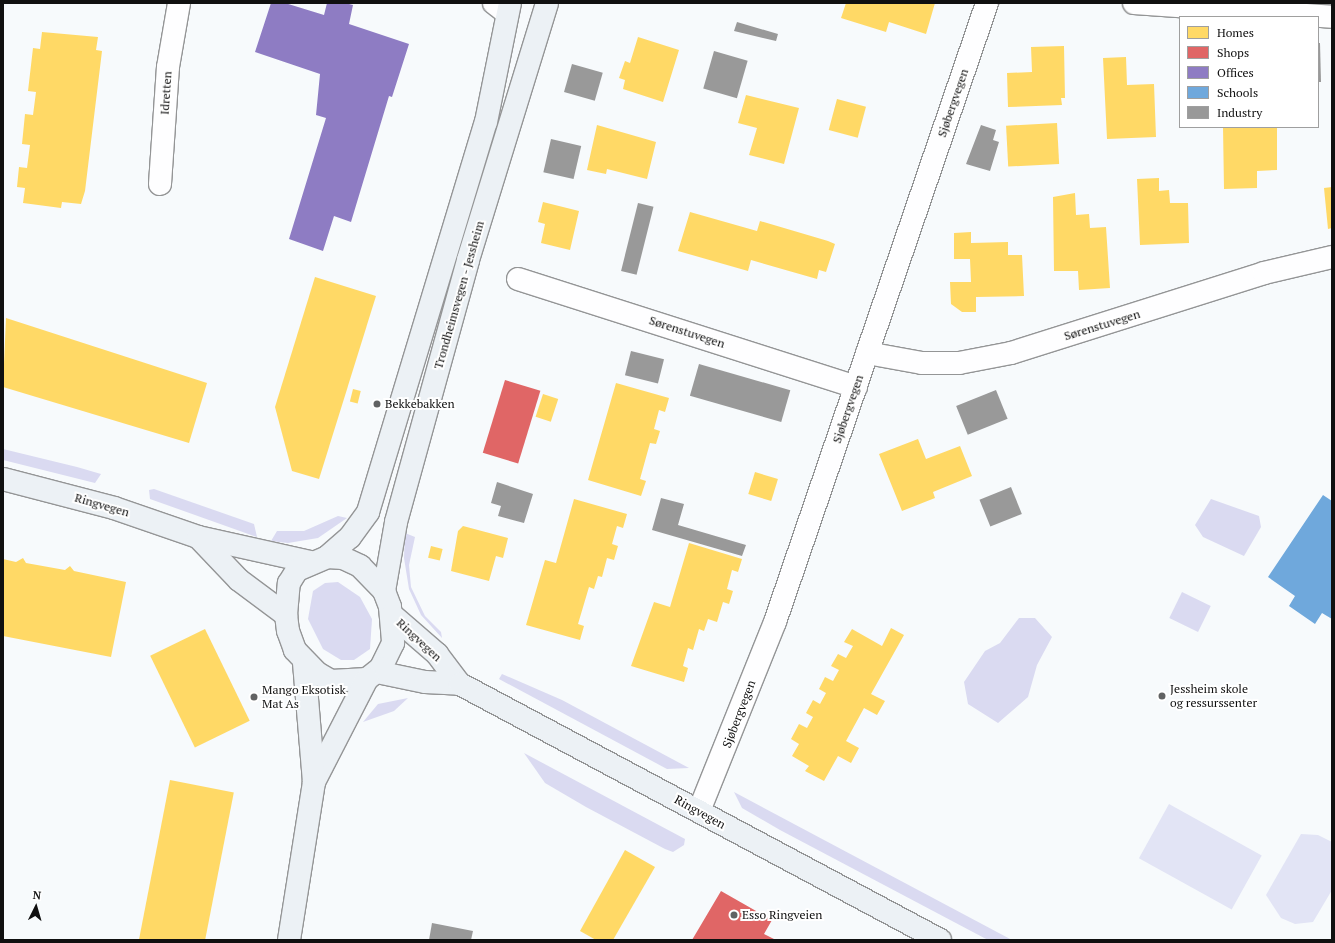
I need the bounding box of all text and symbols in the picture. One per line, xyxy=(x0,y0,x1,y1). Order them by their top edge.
legend xyxy=(1179,16,1319,128)
text: Homes xyxy=(1217,25,1254,40)
text: Shops xyxy=(1217,45,1249,60)
text: Offices xyxy=(1217,65,1254,80)
street label: Sjøbergvegen xyxy=(935,67,971,139)
street label: Idretten xyxy=(157,71,175,115)
text: Schools xyxy=(1217,85,1258,100)
text: Industry xyxy=(1217,105,1262,120)
street label: Trondheimsvegen - Jessheim xyxy=(431,219,487,371)
street label: Sørenstuvegen xyxy=(1062,307,1142,343)
street label: Sørenstuvegen xyxy=(647,313,727,351)
street label: Sjøbergvegen xyxy=(830,373,866,445)
place label: Bekkebakken xyxy=(385,397,455,411)
marker: Bekkebakken xyxy=(372,399,382,409)
street label: Ringvegen xyxy=(73,490,131,520)
street label: Ringvegen xyxy=(394,616,444,664)
street label: Sjøbergvegen xyxy=(719,678,759,750)
place label: Jessheim skole og ressurssenter xyxy=(1170,682,1257,710)
place label: Mango Eksotisk Mat As xyxy=(262,683,346,711)
marker: Jessheim skole og ressurssenter xyxy=(1157,691,1167,701)
marker: Mango Eksotisk Mat As xyxy=(249,692,259,702)
street label: Ringvegen xyxy=(672,792,728,832)
north arrow xyxy=(16,887,56,927)
text: N xyxy=(32,888,42,902)
place label: Esso Ringveien xyxy=(742,908,822,922)
marker: Esso Ringveien xyxy=(729,910,739,920)

